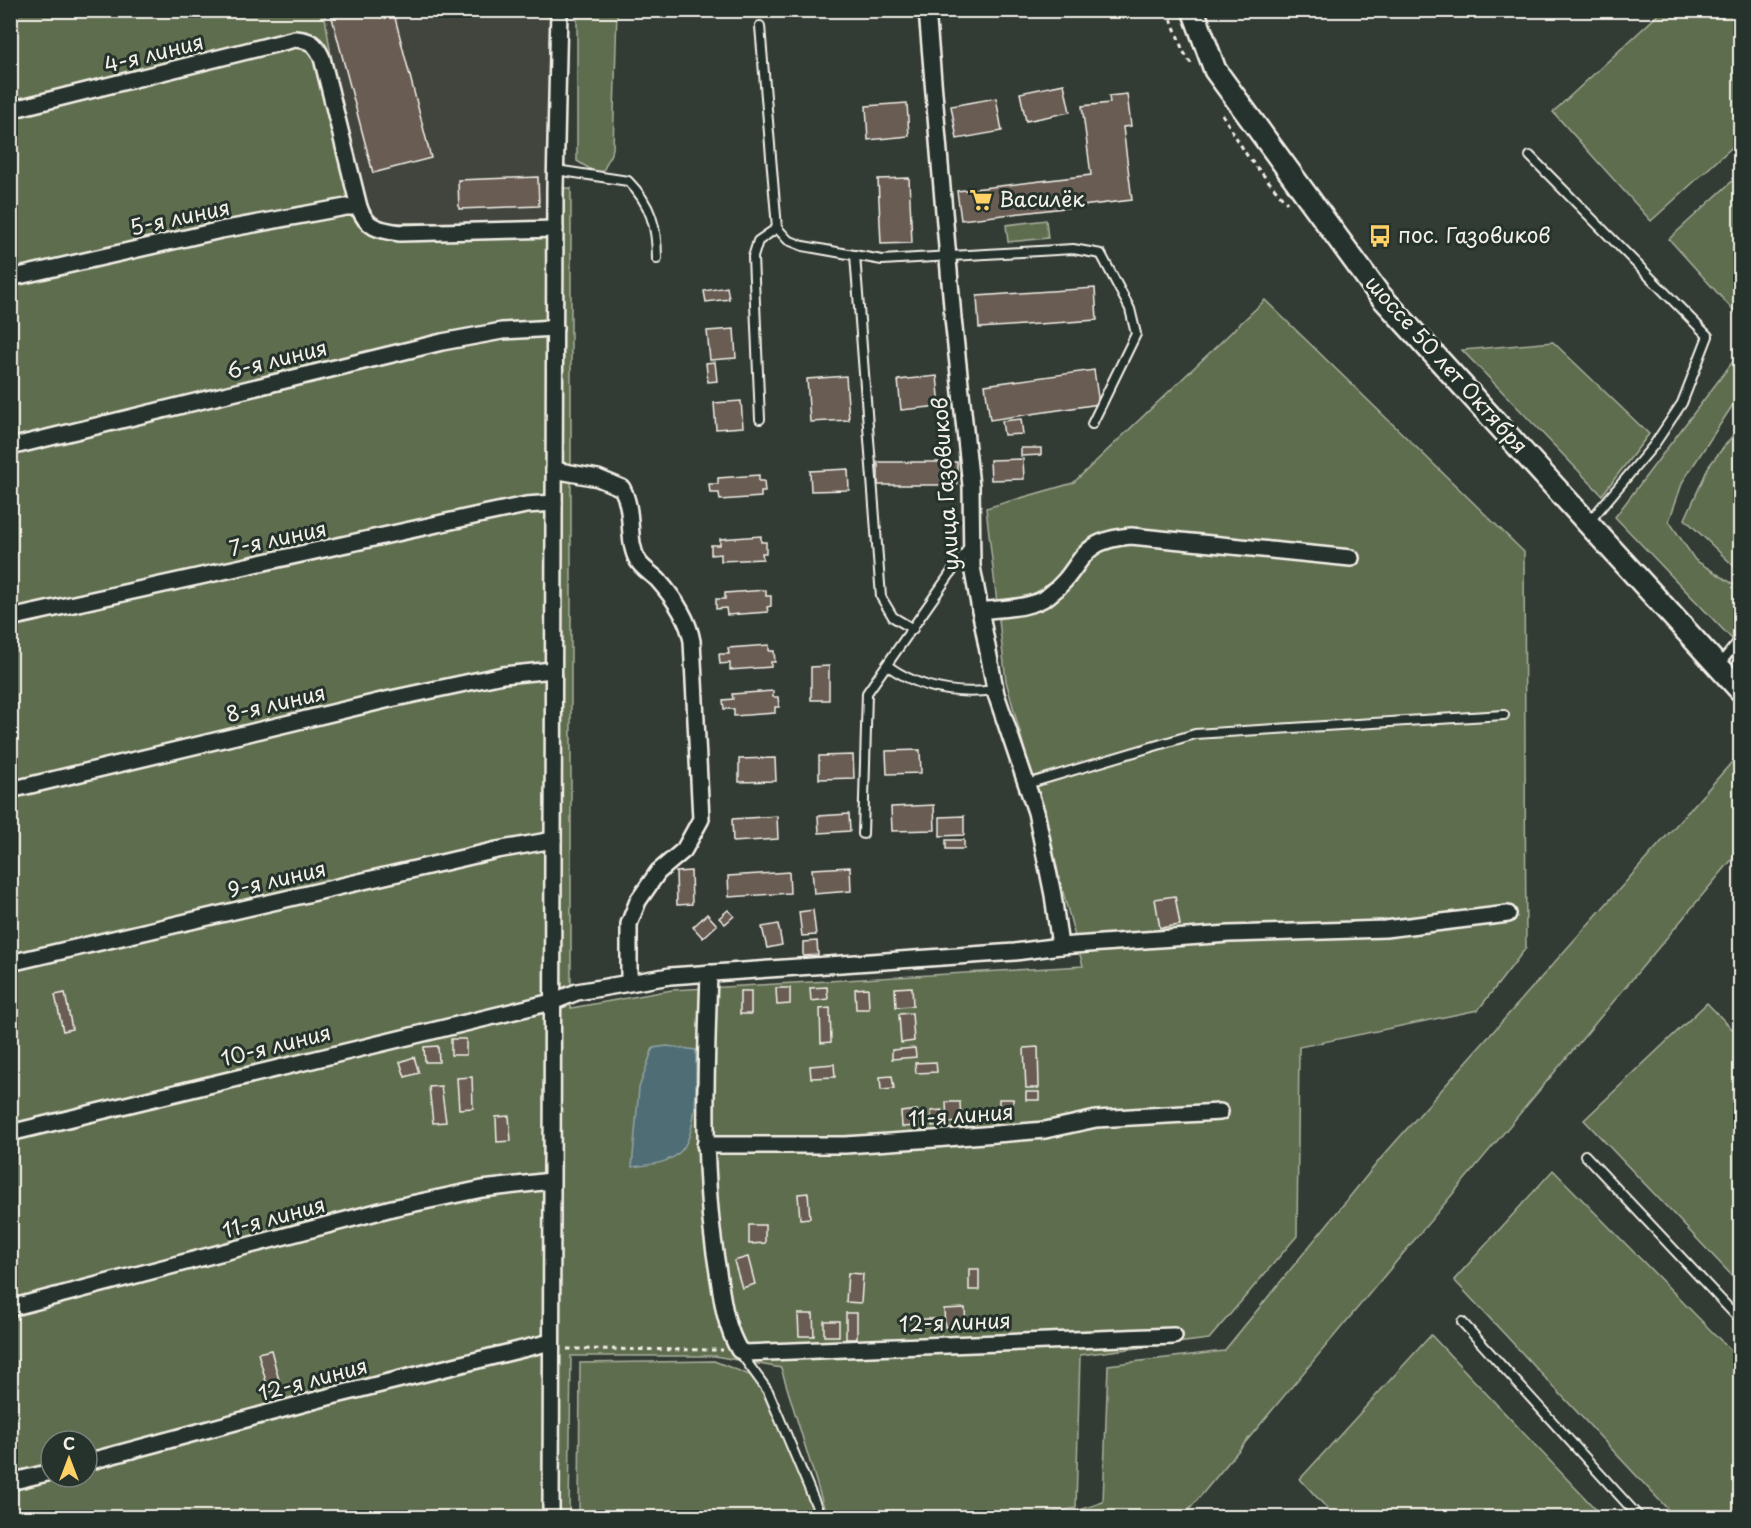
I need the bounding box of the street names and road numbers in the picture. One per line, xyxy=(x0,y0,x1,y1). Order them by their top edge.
street label: 4-я линия xyxy=(100,24,207,80)
street label: 5-я линия xyxy=(127,190,233,242)
street label: шоссе 50 лет Октября xyxy=(1359,267,1536,460)
street label: 6-я линия xyxy=(223,330,330,386)
street label: улица Газовиков xyxy=(922,396,966,572)
street label: 7-я линия xyxy=(226,511,329,563)
street label: 8-я линия xyxy=(223,675,328,729)
street label: 9-я линия xyxy=(224,851,329,905)
street label: 10-я линия xyxy=(217,1015,334,1073)
street label: 11-я линия xyxy=(907,1094,1015,1134)
street label: 11-я линия xyxy=(218,1187,329,1245)
street label: 12-я линия xyxy=(898,1303,1011,1339)
street label: 12-я линия xyxy=(254,1348,371,1408)

